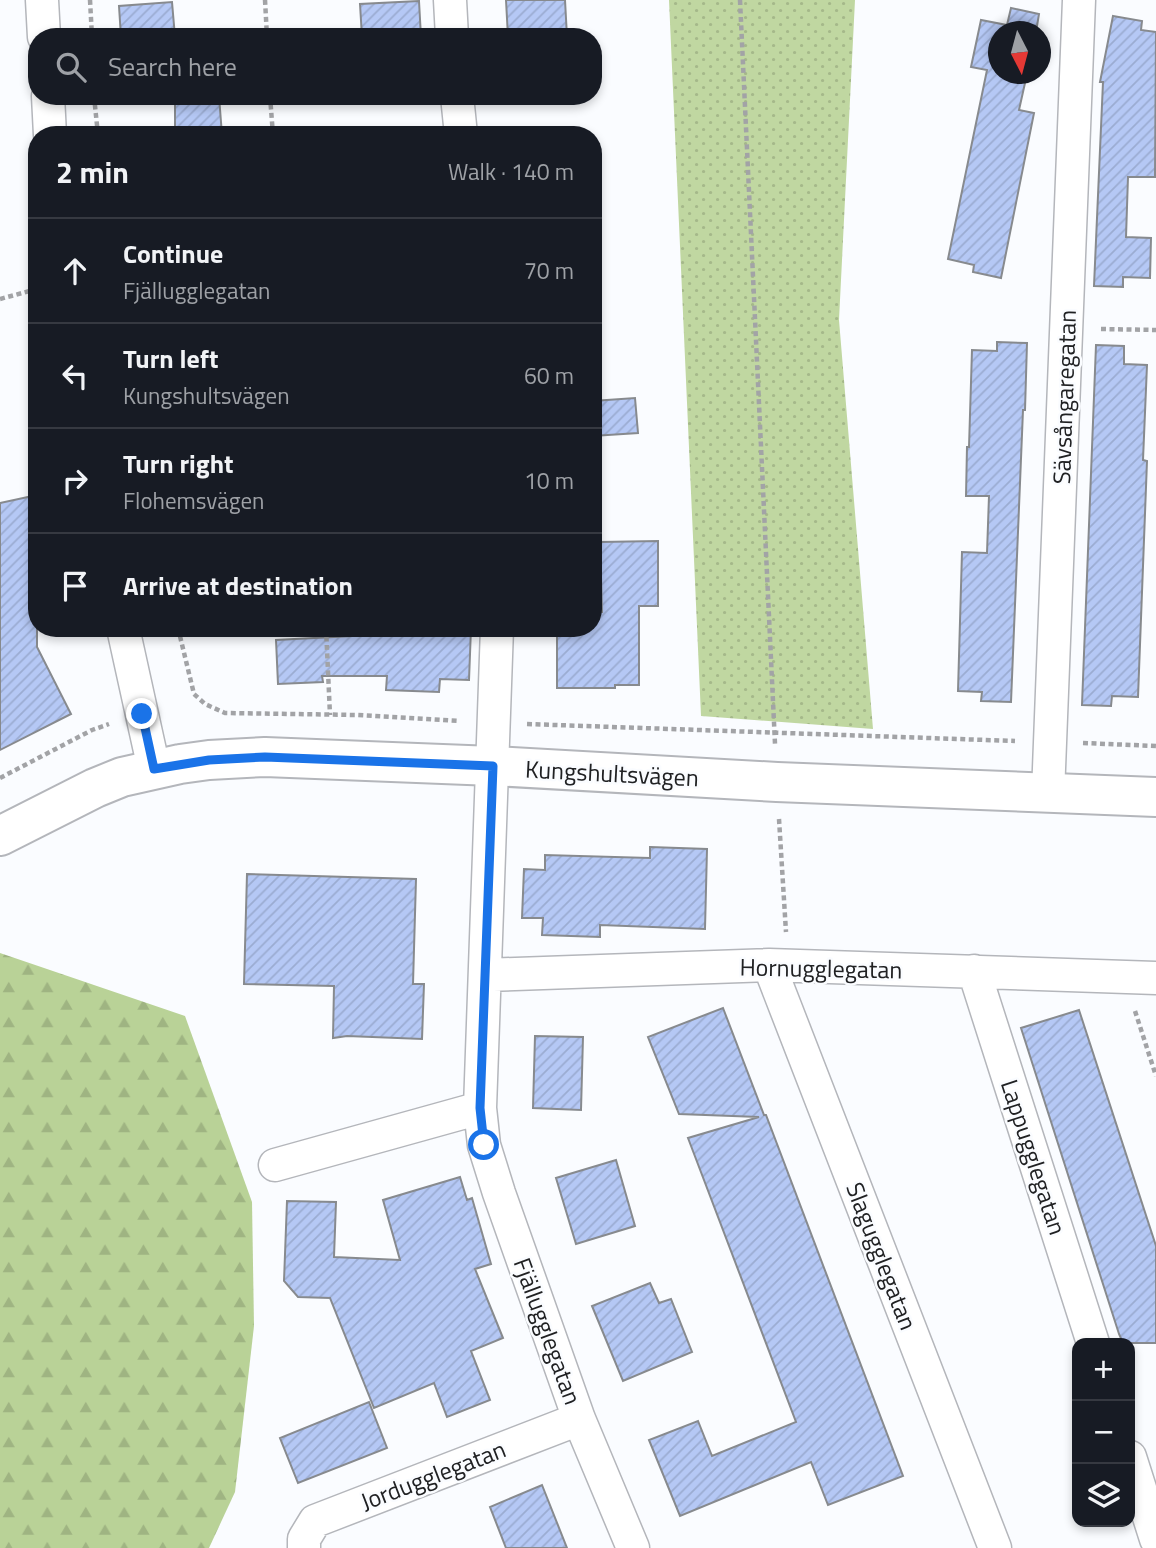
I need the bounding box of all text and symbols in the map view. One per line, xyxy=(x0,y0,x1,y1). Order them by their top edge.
north arrow xyxy=(988,21,1051,84)
search box xyxy=(28,28,602,105)
text: Search here xyxy=(108,47,237,86)
icon: search xyxy=(52,48,90,86)
text: 2 min xyxy=(56,149,129,195)
text: Walk · 140 m xyxy=(448,154,574,189)
text: Continue xyxy=(123,234,223,273)
icon: ahead xyxy=(56,252,94,290)
text: 70 m xyxy=(524,253,574,288)
text: Fjällugglegatan xyxy=(123,273,270,308)
street label: Sävsångaregatan xyxy=(1043,309,1085,485)
text: Turn left xyxy=(123,339,218,378)
icon: left xyxy=(56,357,94,395)
text: 60 m xyxy=(524,358,574,393)
text: Kungshultsvägen xyxy=(123,378,290,413)
text: Turn right xyxy=(123,444,234,483)
icon: right xyxy=(56,462,94,500)
text: 10 m xyxy=(524,463,574,498)
text: Flohemsvägen xyxy=(123,483,264,518)
text: Arrive at destination xyxy=(123,566,353,605)
icon: arrive xyxy=(56,567,94,605)
route end xyxy=(126,698,157,729)
street label: Kungshultsvägen xyxy=(524,750,700,796)
street label: Hornugglegatan xyxy=(739,949,903,987)
street label: Lappugglegatan xyxy=(992,1075,1076,1239)
route start xyxy=(468,1129,499,1160)
street label: Slagugglegatan xyxy=(837,1177,927,1335)
street label: Fjällugglegatan xyxy=(505,1253,591,1409)
map controls xyxy=(1072,1338,1135,1527)
button: + xyxy=(1072,1338,1135,1401)
button: − xyxy=(1072,1401,1135,1464)
street label: Jordugglegatan xyxy=(355,1431,511,1519)
button: layers xyxy=(1072,1464,1135,1527)

